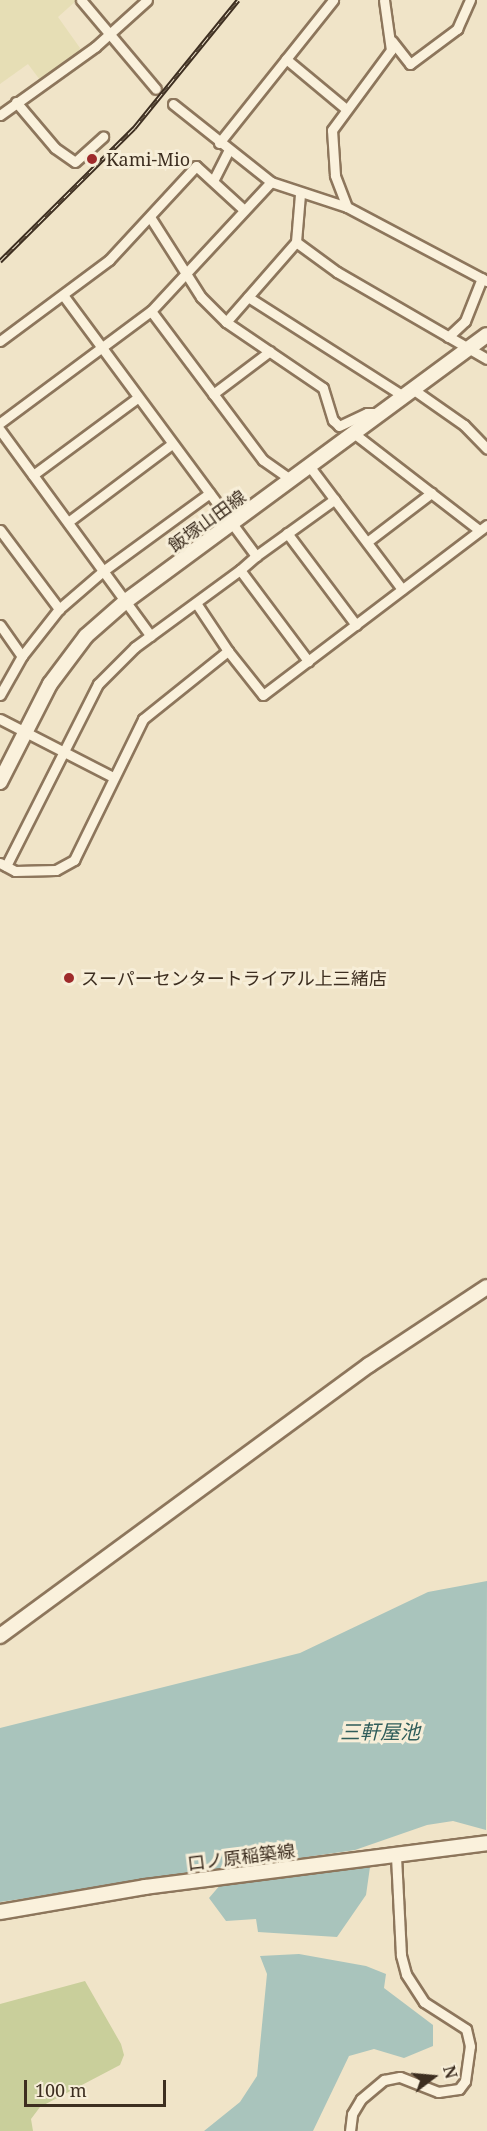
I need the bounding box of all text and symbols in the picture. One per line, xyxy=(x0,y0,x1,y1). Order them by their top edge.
place label: Kami-Mio xyxy=(106,148,190,170)
marker: Kami-Mio xyxy=(83,150,101,168)
street label: 飯塚山田線 xyxy=(164,486,250,556)
place label: スーパーセンタートライアル上三緒店 xyxy=(81,967,387,989)
marker: スーパーセンタートライアル上三緒店 xyxy=(62,971,76,985)
water label: 三軒屋池 xyxy=(340,1719,420,1743)
street label: 口ノ原稲築線 xyxy=(186,1840,296,1874)
north arrow xyxy=(403,2047,463,2107)
text: N xyxy=(438,2063,463,2081)
scale bar xyxy=(27,2068,170,2106)
text: 100 m xyxy=(35,2078,87,2102)

